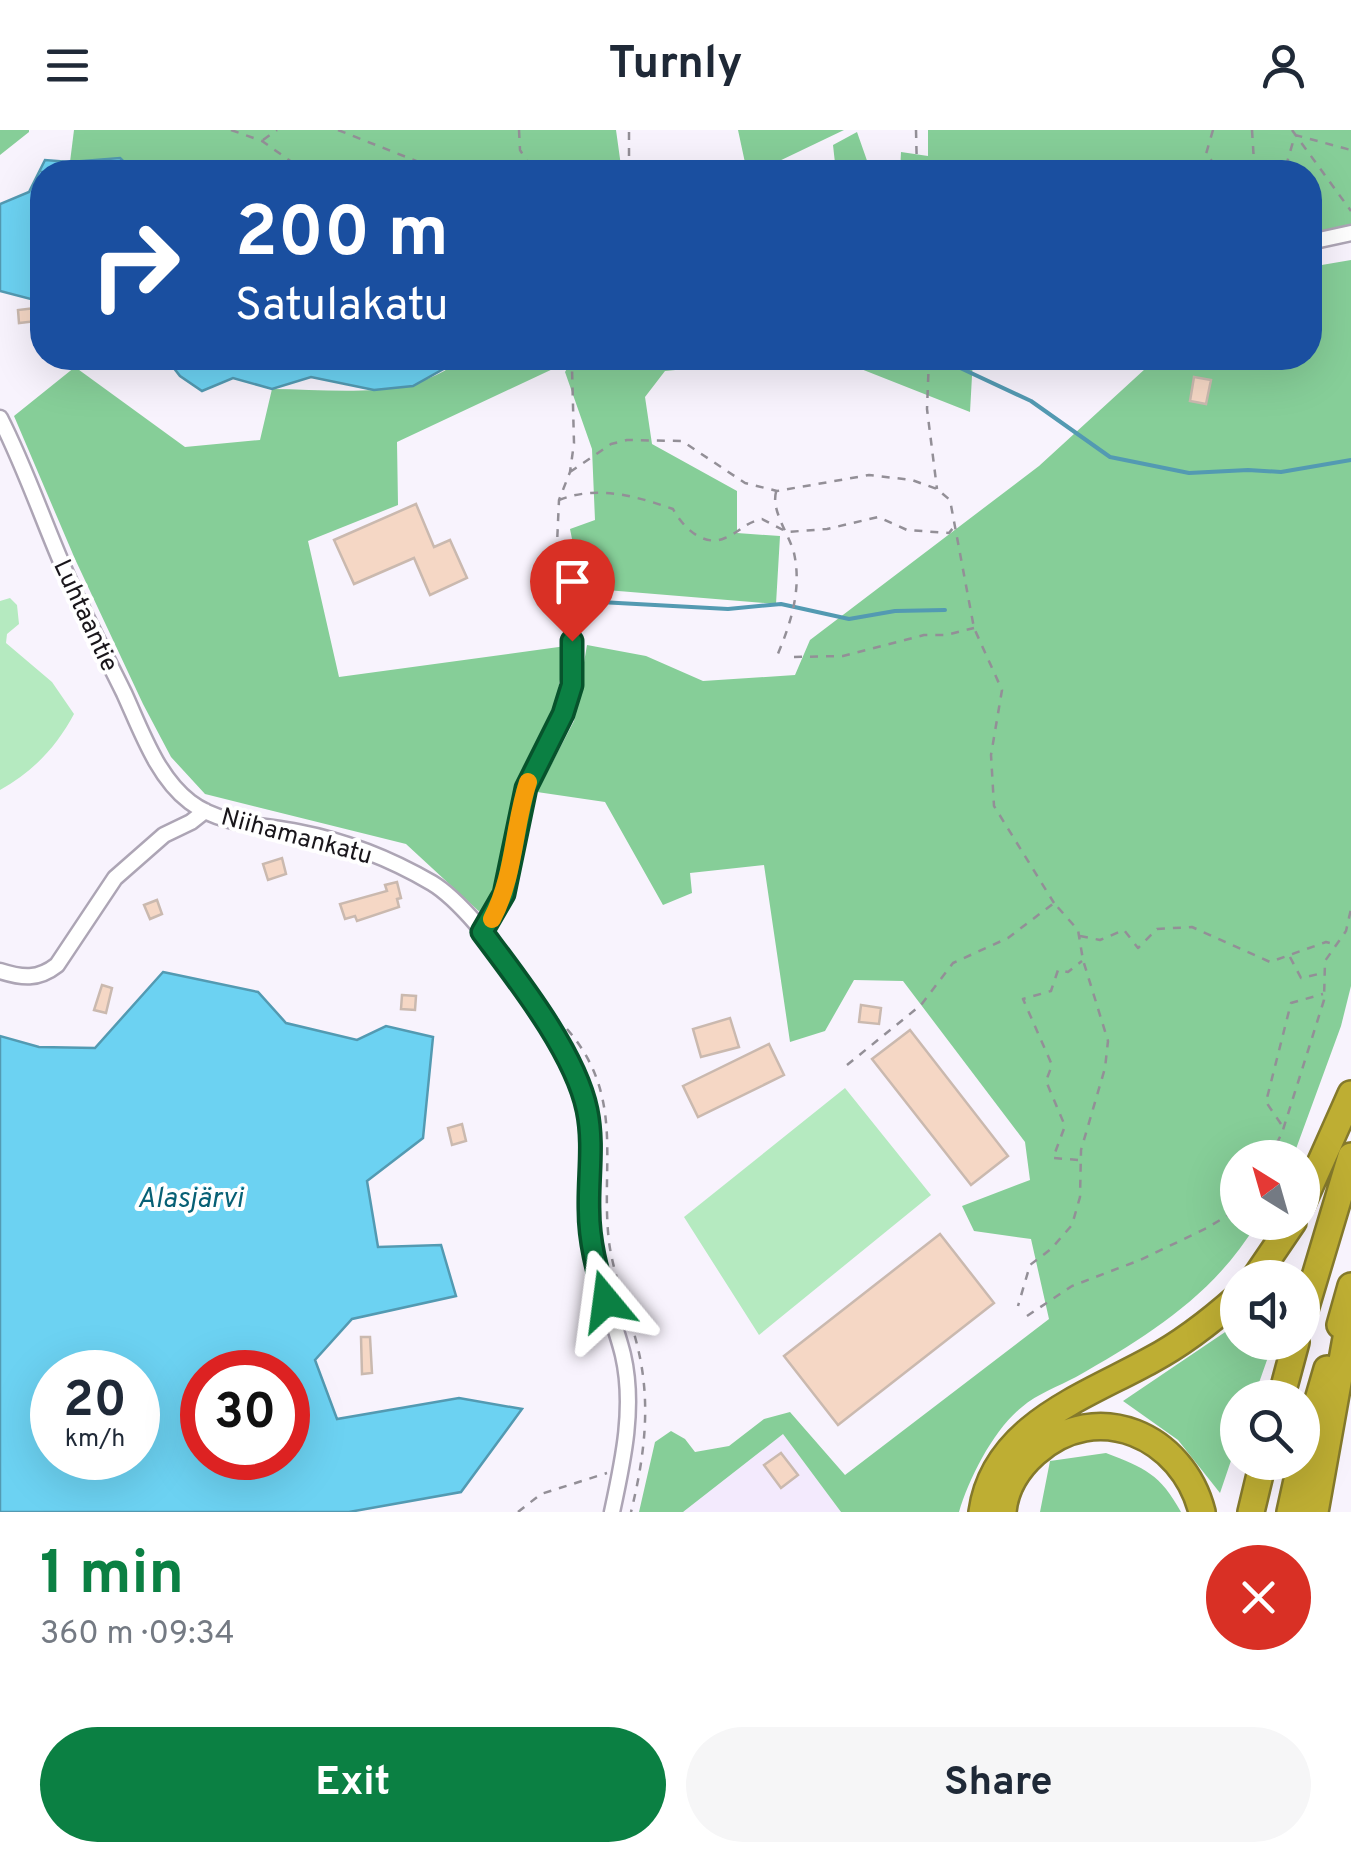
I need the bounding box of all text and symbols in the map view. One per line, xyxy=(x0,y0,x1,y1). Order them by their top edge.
text: Turnly xyxy=(608,37,743,94)
icon: menu xyxy=(40,38,95,93)
icon: person xyxy=(1256,38,1311,93)
text: 200 m xyxy=(235,192,449,281)
icon: right xyxy=(70,200,200,330)
text: Satulakatu xyxy=(235,279,449,336)
pin xyxy=(530,539,615,642)
icon: arrive xyxy=(545,554,600,609)
street label: Luhtaantie xyxy=(44,555,124,677)
street label: Niihamankatu xyxy=(217,802,375,873)
north arrow xyxy=(1220,1140,1320,1240)
map controls xyxy=(1220,1140,1320,1480)
water label: Alasjärvi xyxy=(137,1182,245,1218)
position arrow xyxy=(554,1249,658,1353)
button: sound xyxy=(1220,1260,1320,1360)
speed limit sign: 30 xyxy=(180,1350,310,1480)
text: 20 xyxy=(63,1371,127,1434)
button: search xyxy=(1220,1380,1320,1480)
text: km/h xyxy=(65,1424,125,1456)
text: 1 min xyxy=(40,1539,184,1615)
button: close xyxy=(1206,1545,1311,1650)
text: 360 m · 09:34 xyxy=(40,1615,235,1655)
button: Exit xyxy=(40,1727,666,1842)
button: Share xyxy=(686,1727,1311,1842)

